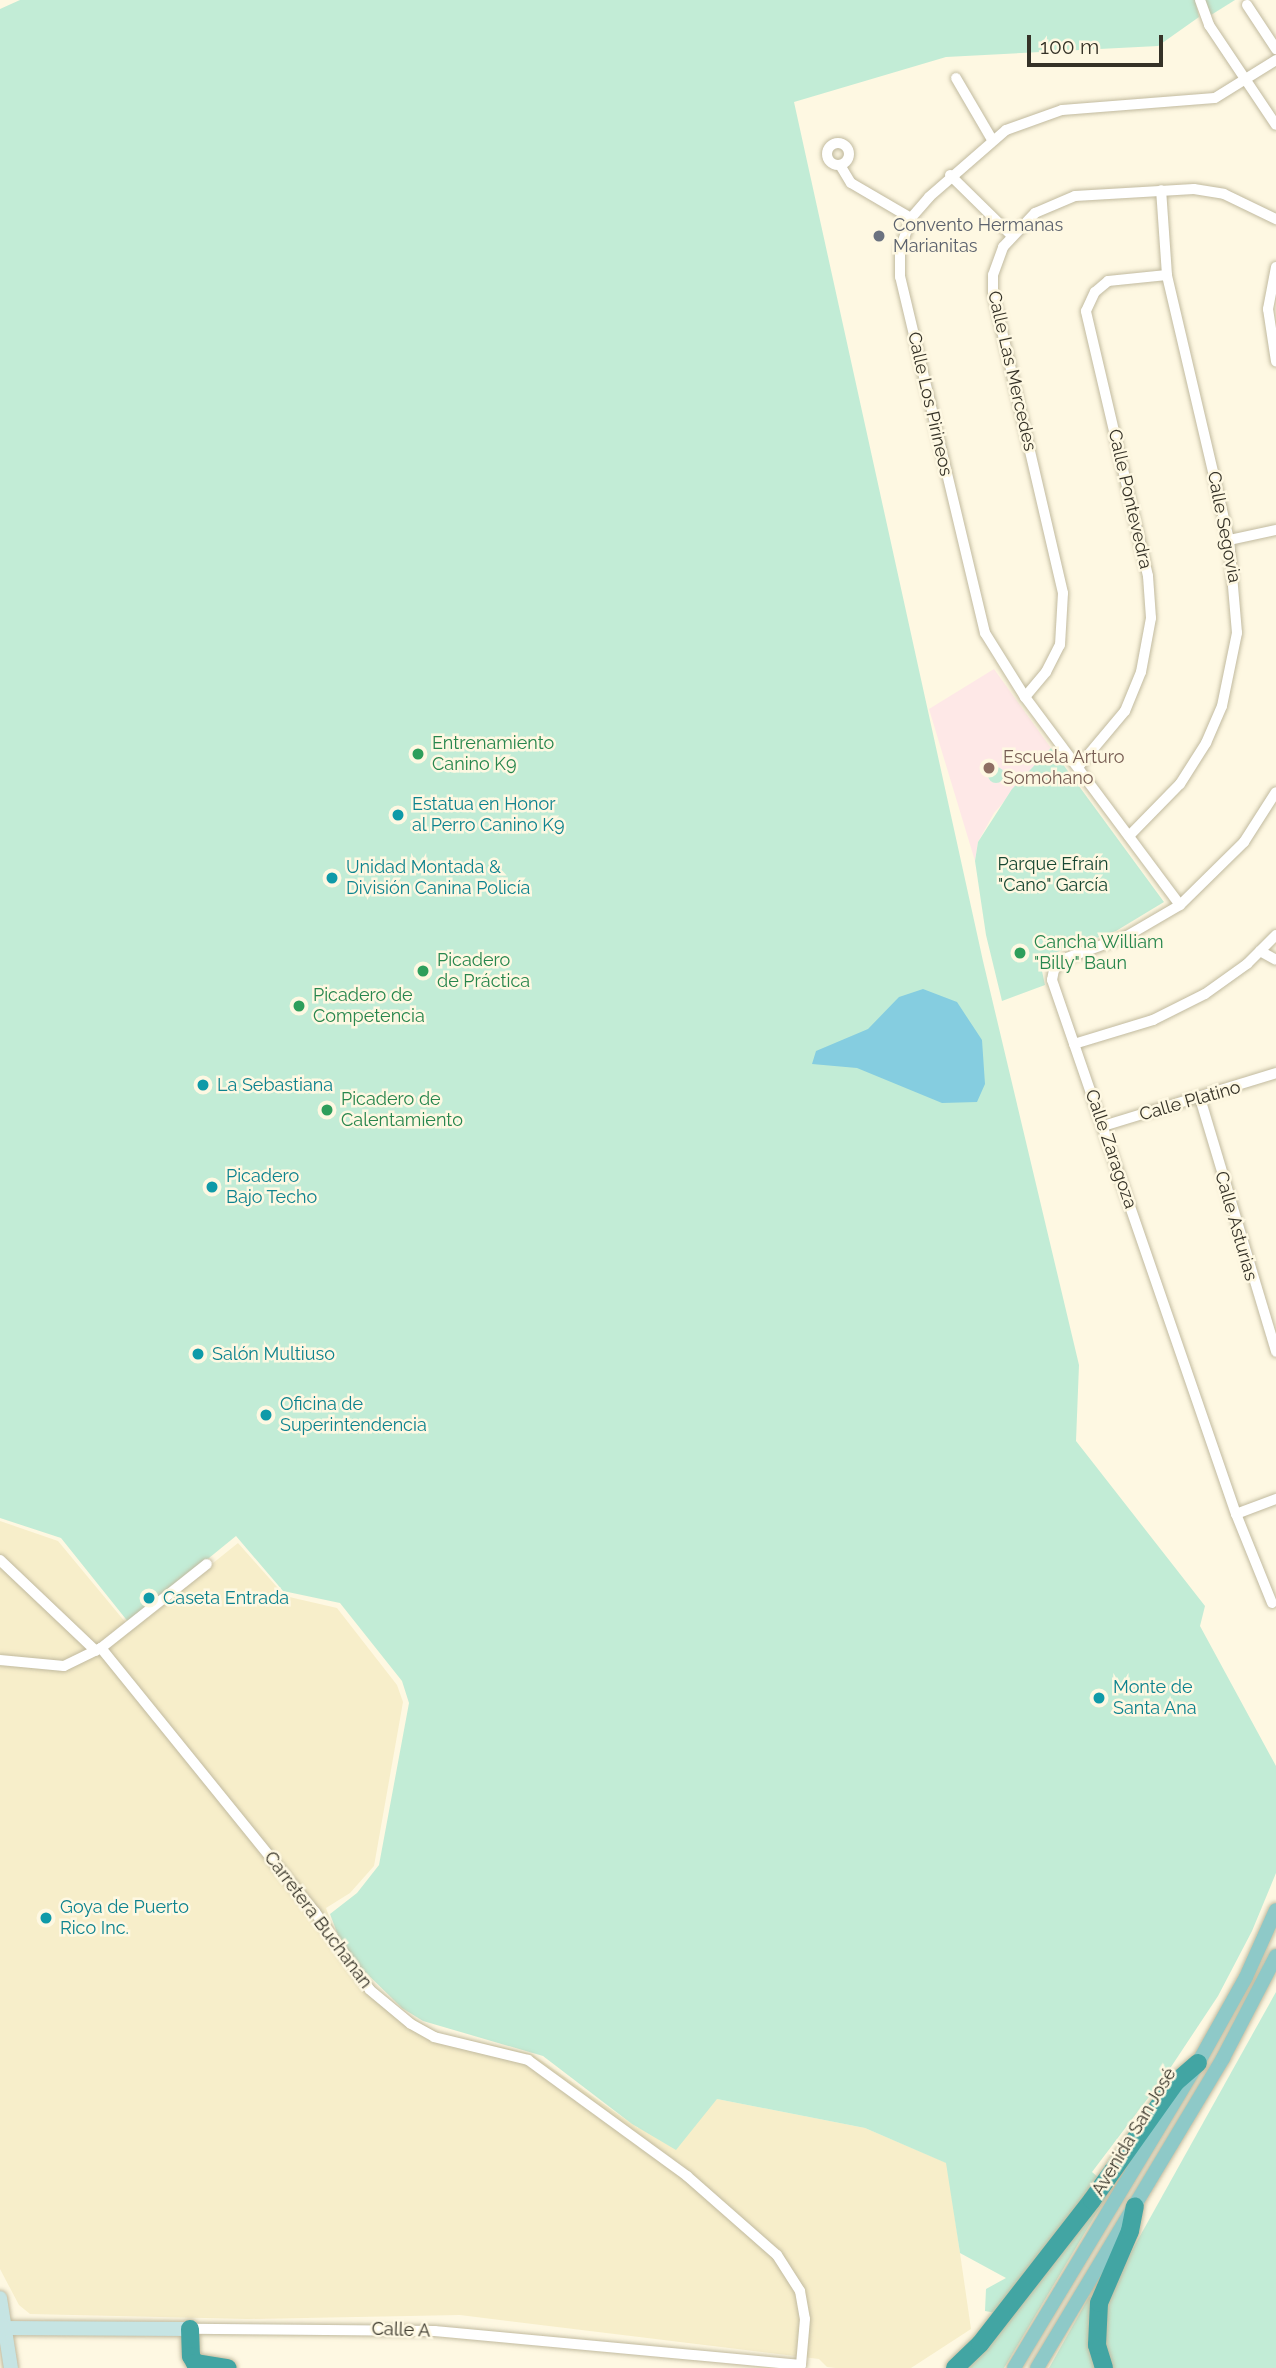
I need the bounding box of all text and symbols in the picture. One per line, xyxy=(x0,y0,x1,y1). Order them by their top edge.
scale bar xyxy=(1031,21,1168,65)
text: 100 m xyxy=(1040,34,1099,59)
place label: Convento Hermanas Marianitas xyxy=(893,215,1063,258)
marker: Convento Hermanas Marianitas xyxy=(871,228,887,244)
street label: Calle Las Mercedes xyxy=(983,289,1041,453)
street label: Calle Los Pirineos xyxy=(903,330,957,478)
street label: Calle Pontevedra xyxy=(1103,427,1157,571)
street label: Calle Segovia xyxy=(1203,469,1245,585)
place label: Entrenamiento Canino K9 xyxy=(432,733,554,776)
marker: Entrenamiento Canino K9 xyxy=(410,746,426,762)
place label: Escuela Arturo Somohano xyxy=(1003,747,1125,790)
marker: Escuela Arturo Somohano xyxy=(981,760,997,776)
place label: Estatua en Honor al Perro Canino K9 xyxy=(412,794,565,836)
marker: Estatua en Honor al Perro Canino K9 xyxy=(390,807,406,823)
park label: Parque Efraín "Cano" García xyxy=(997,854,1109,896)
place label: Unidad Montada & División Canina Policía xyxy=(346,857,530,900)
marker: Unidad Montada & División Canina Policía xyxy=(324,870,340,886)
place label: Cancha William "Billy" Baun xyxy=(1034,932,1164,974)
marker: Cancha William "Billy" Baun xyxy=(1012,945,1028,961)
place label: Picadero de Práctica xyxy=(437,950,530,992)
marker: Picadero de Práctica xyxy=(415,963,431,979)
place label: Picadero de Competencia xyxy=(313,985,425,1028)
marker: Picadero de Competencia xyxy=(291,998,307,1014)
place label: La Sebastiana xyxy=(217,1074,333,1096)
street label: Calle Platino xyxy=(1137,1076,1243,1126)
marker: La Sebastiana xyxy=(195,1077,211,1093)
street label: Calle Zaragoza xyxy=(1081,1087,1141,1211)
place label: Picadero de Calentamiento xyxy=(341,1089,463,1132)
marker: Picadero de Calentamiento xyxy=(319,1102,335,1118)
place label: Picadero Bajo Techo xyxy=(226,1166,318,1208)
street label: Calle Asturias xyxy=(1210,1169,1262,1283)
marker: Picadero Bajo Techo xyxy=(204,1179,220,1195)
place label: Salón Multiuso xyxy=(212,1343,335,1365)
marker: Salón Multiuso xyxy=(190,1346,206,1362)
place label: Oficina de Superintendencia xyxy=(280,1394,427,1436)
marker: Oficina de Superintendencia xyxy=(258,1407,274,1423)
place label: Caseta Entrada xyxy=(163,1587,289,1609)
marker: Caseta Entrada xyxy=(141,1590,157,1606)
place label: Monte de Santa Ana xyxy=(1113,1677,1197,1720)
marker: Monte de Santa Ana xyxy=(1091,1690,1107,1706)
street label: Carretera Buchanan xyxy=(259,1847,377,1993)
place label: Goya de Puerto Rico Inc. xyxy=(60,1897,189,1940)
marker: Goya de Puerto Rico Inc. xyxy=(38,1910,54,1926)
street label: Avenida San José xyxy=(1087,2064,1181,2200)
street label: Calle A xyxy=(371,2318,431,2342)

